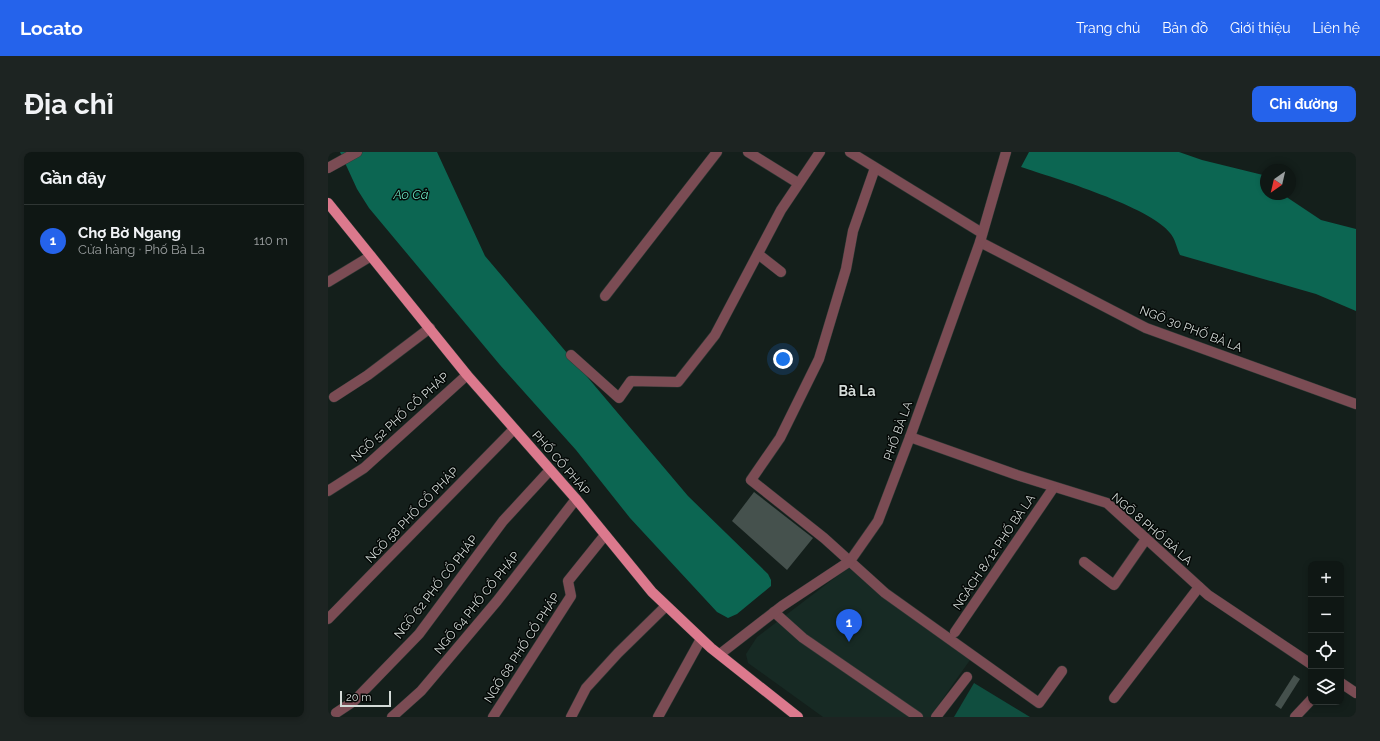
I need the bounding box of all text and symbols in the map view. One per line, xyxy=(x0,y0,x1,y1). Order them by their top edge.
text: Locato xyxy=(20,17,83,39)
text: Trang chủ xyxy=(1076,20,1140,36)
text: Bản đồ xyxy=(1162,20,1208,36)
text: Giới thiệu xyxy=(1230,20,1290,36)
text: Liên hệ xyxy=(1312,20,1360,36)
button: Chỉ đường xyxy=(1252,86,1356,122)
text: Địa chỉ xyxy=(24,88,114,121)
north arrow xyxy=(1260,164,1296,200)
text: Gần đây xyxy=(40,168,106,188)
water label: Ao Cả xyxy=(392,187,429,202)
text: Chợ Bờ Ngang xyxy=(78,224,181,242)
text: 1 xyxy=(50,233,56,248)
text: 110 m xyxy=(254,233,288,248)
text: Cửa hàng · Phố Bà La xyxy=(78,242,205,257)
street label: NGÕ 30 PHỐ BÀ LA xyxy=(1138,303,1244,355)
your location xyxy=(773,349,793,369)
street label: NGÕ 52 PHỐ CỔ PHÁP xyxy=(348,368,452,464)
district label: Bà La xyxy=(838,383,876,399)
street label: PHỐ BÀ LA xyxy=(881,399,915,463)
street label: PHỐ CỔ PHÁP xyxy=(529,427,594,498)
street label: NGÕ 58 PHỐ CỔ PHÁP xyxy=(362,463,462,566)
street label: NGÕ 8 PHỐ BÀ LA xyxy=(1109,490,1195,568)
street label: NGÁCH 8/12 PHỐ BÀ LA xyxy=(950,492,1038,612)
street label: NGÕ 62 PHỐ CỔ PHÁP xyxy=(391,532,481,641)
street label: NGÕ 64 PHỐ CỔ PHÁP xyxy=(431,548,523,657)
map controls xyxy=(1308,561,1344,705)
button: + xyxy=(1308,561,1344,597)
street label: NGÕ 68 PHỐ CỔ PHÁP xyxy=(480,590,563,705)
button: − xyxy=(1308,597,1344,633)
pin: 1 xyxy=(836,609,862,642)
button: locate xyxy=(1308,633,1344,669)
button: layers xyxy=(1308,669,1344,705)
scale bar xyxy=(340,689,391,708)
text: 20 m xyxy=(346,691,371,704)

